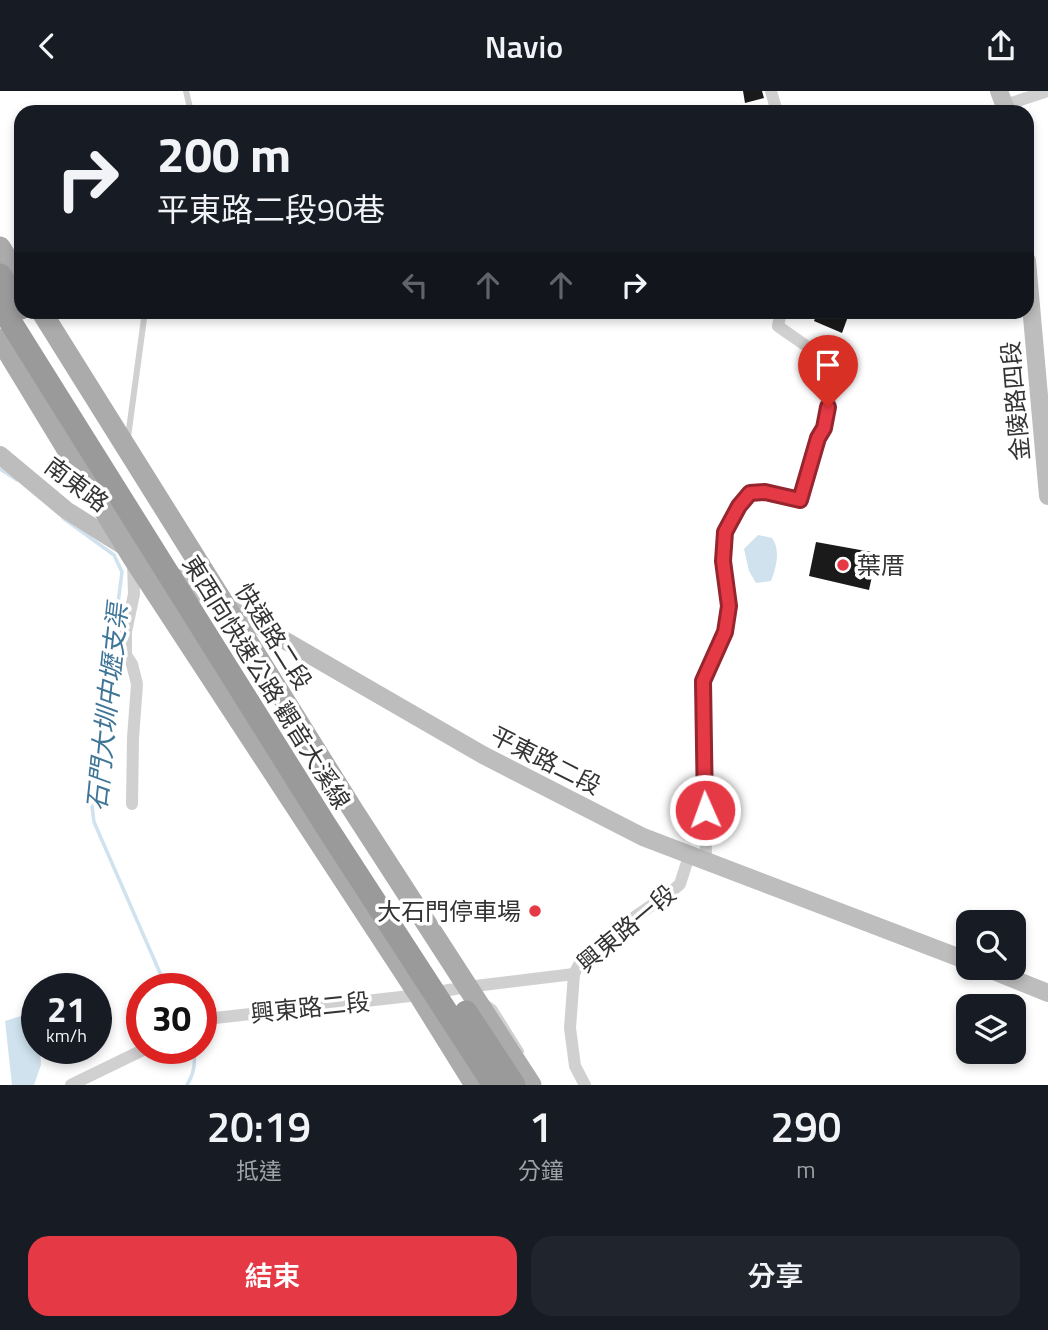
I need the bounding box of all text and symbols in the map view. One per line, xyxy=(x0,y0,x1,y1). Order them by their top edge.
text: Navio xyxy=(485,22,563,70)
icon: back xyxy=(28,27,66,65)
icon: share xyxy=(982,27,1020,65)
text: 200 m xyxy=(157,116,291,191)
icon: right xyxy=(42,133,133,224)
text: 平東路二段90巷 xyxy=(157,185,385,233)
icon: left xyxy=(396,266,434,304)
icon: ahead xyxy=(469,266,507,304)
icon: ahead xyxy=(542,266,580,304)
icon: right xyxy=(615,266,653,304)
pin xyxy=(798,335,858,407)
street label: 金陵路四段 xyxy=(992,340,1038,462)
icon: arrive xyxy=(809,346,847,384)
street label: 南東路 xyxy=(37,448,117,520)
place label: 葉厝 xyxy=(857,547,905,583)
street label: 東西向快速公路 觀音大溪線 xyxy=(174,548,360,816)
marker: 葉厝 xyxy=(835,557,851,573)
street label: 快速路二段 xyxy=(227,576,321,696)
water label: 石門大圳中壢支渠 xyxy=(77,598,138,812)
street label: 平東路二段 xyxy=(484,717,608,803)
position arrow xyxy=(668,773,742,847)
street label: 興東路一段 xyxy=(568,876,684,980)
place label: 大石門停車場 xyxy=(377,893,521,929)
marker: 大石門停車場 xyxy=(527,903,543,919)
map controls xyxy=(956,910,1026,1064)
button: search xyxy=(956,910,1026,980)
speed limit sign: 30 xyxy=(126,973,217,1064)
text: 21 xyxy=(47,982,86,1036)
street label: 興東路二段 xyxy=(248,983,372,1031)
button: layers xyxy=(956,994,1026,1064)
text: km/h xyxy=(46,1022,87,1049)
text: 20:19 xyxy=(207,1094,311,1158)
text: 1 xyxy=(529,1094,553,1158)
text: 290 xyxy=(771,1094,841,1158)
text: m xyxy=(796,1152,816,1187)
text: 抵達 xyxy=(236,1153,282,1188)
text: 分鐘 xyxy=(518,1153,564,1188)
button: 結束 xyxy=(28,1236,517,1316)
button: 分享 xyxy=(531,1236,1020,1316)

